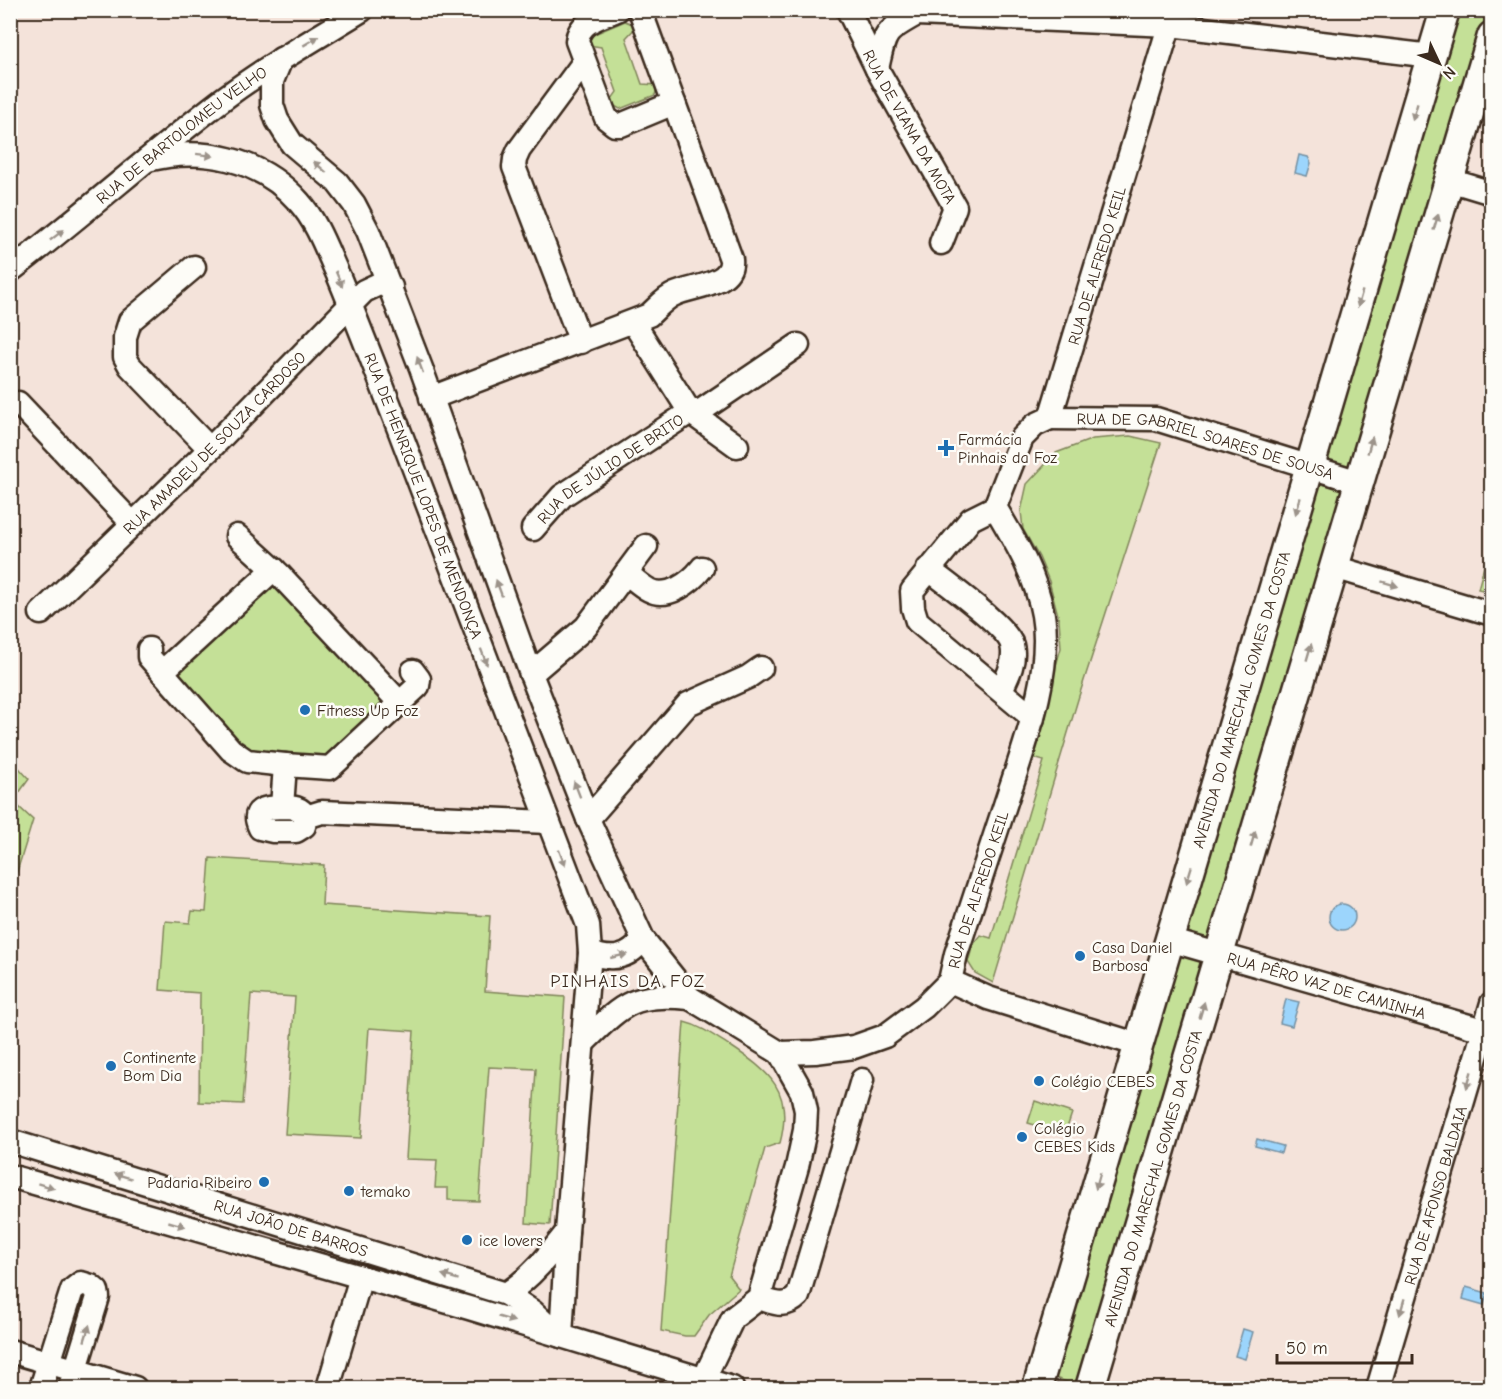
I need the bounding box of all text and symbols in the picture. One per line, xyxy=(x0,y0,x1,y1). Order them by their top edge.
north arrow xyxy=(1409,33,1469,93)
one-way arrow xyxy=(303,35,319,46)
street label: RUA DE VIANA DA MOTA xyxy=(859,47,959,207)
street label: RUA DE BARTOLOMEU VELHO xyxy=(93,63,271,208)
text: N xyxy=(1439,63,1459,83)
one-way arrow xyxy=(1410,103,1419,121)
one-way arrow xyxy=(195,150,214,160)
one-way arrow xyxy=(313,161,328,174)
street label: RUA DE ALFREDO KEIL xyxy=(1065,184,1130,347)
one-way arrow xyxy=(1432,213,1441,231)
one-way arrow xyxy=(49,230,64,242)
one-way arrow xyxy=(334,270,344,288)
one-way arrow xyxy=(1355,290,1364,308)
street label: RUA AMADEU DE SOUZA CARDOSO xyxy=(120,348,310,538)
street label: RUA DE HENRIQUE LOPES DE MENDONÇA xyxy=(360,351,485,641)
one-way arrow xyxy=(414,356,424,374)
street label: RUA DE GABRIEL SOARES DE SOUSA xyxy=(1076,410,1336,484)
street label: RUA DE JÚLIO DE BRITO xyxy=(534,411,687,528)
place label: Farmácia Pinhais da Foz xyxy=(958,431,1057,467)
one-way arrow xyxy=(1366,436,1375,454)
marker: Farmácia Pinhais da Foz xyxy=(939,441,953,455)
one-way arrow xyxy=(1293,498,1302,516)
street label: AVENIDA DO MARECHAL GOMES DA COSTA xyxy=(1189,549,1294,850)
one-way arrow xyxy=(494,579,504,597)
one-way arrow xyxy=(1381,580,1399,589)
one-way arrow xyxy=(1305,643,1314,661)
one-way arrow xyxy=(480,648,490,666)
place label: Fitness Up Foz xyxy=(317,702,418,720)
marker: Fitness Up Foz xyxy=(298,703,312,717)
one-way arrow xyxy=(571,780,581,798)
street label: RUA DE ALFREDO KEIL xyxy=(945,809,1012,970)
one-way arrow xyxy=(1249,830,1258,848)
one-way arrow xyxy=(558,849,567,867)
one-way arrow xyxy=(1184,866,1193,884)
place label: Casa Daniel Barbosa xyxy=(1092,939,1173,975)
marker: Casa Daniel Barbosa xyxy=(1073,949,1087,963)
street label: RUA PÊRO VAZ DE CAMINHA xyxy=(1225,949,1428,1023)
one-way arrow xyxy=(610,951,629,960)
district label: PINHAIS DA FOZ xyxy=(550,971,706,992)
one-way arrow xyxy=(1198,1001,1207,1019)
street label: AVENIDA DO MARECHAL GOMES DA COSTA xyxy=(1101,1028,1206,1329)
place label: Continente Bom Dia xyxy=(123,1049,196,1085)
marker: Continente Bom Dia xyxy=(104,1059,118,1073)
one-way arrow xyxy=(1464,1071,1473,1089)
place label: Colégio CEBES xyxy=(1051,1073,1155,1091)
marker: Colégio CEBES xyxy=(1032,1074,1046,1088)
street label: RUA DE AFONSO BALDAIA xyxy=(1401,1104,1471,1287)
place label: Colégio CEBES Kids xyxy=(1034,1120,1115,1156)
marker: Colégio CEBES Kids xyxy=(1015,1130,1029,1144)
one-way arrow xyxy=(114,1171,132,1180)
one-way arrow xyxy=(1093,1173,1102,1191)
place label: Padaria Ribeiro xyxy=(147,1174,252,1192)
marker: Padaria Ribeiro xyxy=(257,1175,271,1189)
one-way arrow xyxy=(37,1182,55,1191)
place label: temako xyxy=(360,1183,411,1201)
marker: temako xyxy=(342,1184,356,1198)
street label: RUA JOÃO DE BARROS xyxy=(212,1196,370,1261)
one-way arrow xyxy=(168,1220,186,1229)
place label: ice lovers xyxy=(479,1232,543,1250)
marker: ice lovers xyxy=(460,1233,474,1247)
one-way arrow xyxy=(441,1271,459,1281)
one-way arrow xyxy=(1397,1298,1406,1316)
one-way arrow xyxy=(497,1315,515,1324)
one-way arrow xyxy=(83,1324,92,1342)
scale bar xyxy=(1277,1327,1412,1365)
text: 50 m xyxy=(1286,1338,1328,1359)

